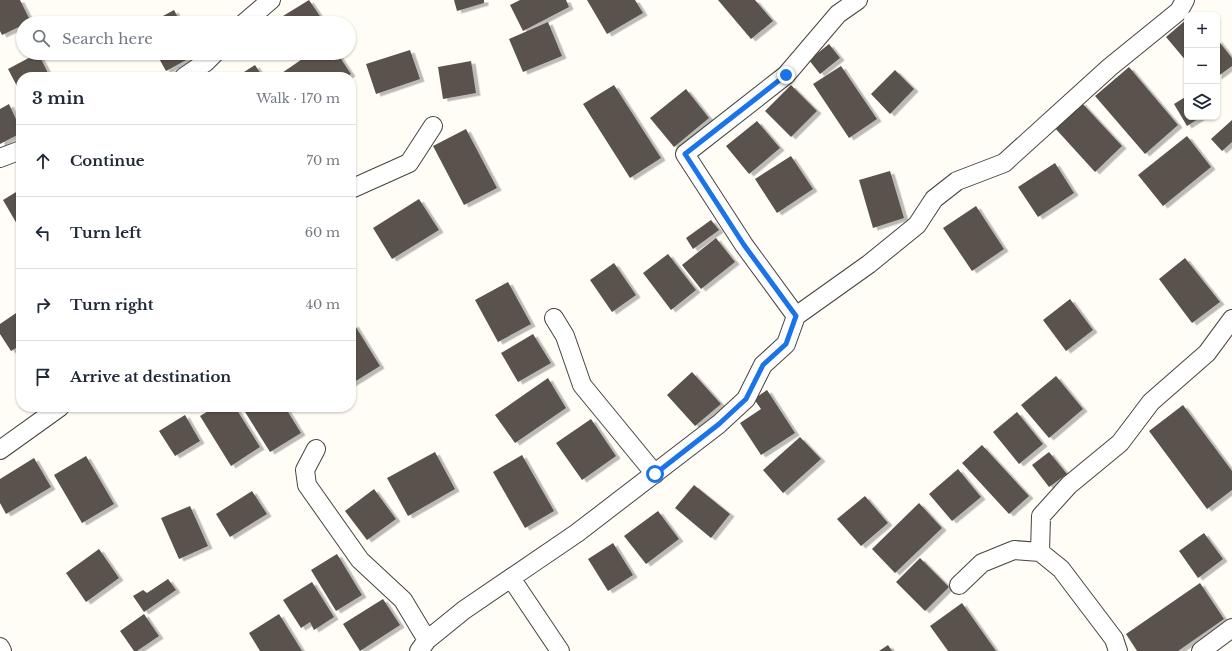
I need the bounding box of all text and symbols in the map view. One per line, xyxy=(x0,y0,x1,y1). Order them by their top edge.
map controls xyxy=(1184,12,1220,120)
button: + xyxy=(1184,12,1220,48)
search box xyxy=(16,16,356,60)
icon: search xyxy=(30,27,52,49)
text: Search here xyxy=(62,29,153,48)
button: − xyxy=(1184,48,1220,84)
route end xyxy=(777,66,795,84)
button: layers xyxy=(1184,84,1220,120)
text: 3 min xyxy=(32,88,85,109)
text: Walk · 170 m xyxy=(256,90,340,107)
icon: ahead xyxy=(32,150,54,172)
text: Continue xyxy=(70,151,145,170)
text: 70 m xyxy=(307,152,340,169)
icon: left xyxy=(32,222,54,244)
text: Turn left xyxy=(70,223,141,242)
text: 60 m xyxy=(305,224,340,241)
icon: right xyxy=(32,294,54,316)
text: Turn right xyxy=(70,295,153,314)
text: 40 m xyxy=(305,296,340,313)
icon: arrive xyxy=(32,366,54,388)
text: Arrive at destination xyxy=(70,367,231,386)
route start xyxy=(646,465,664,483)

